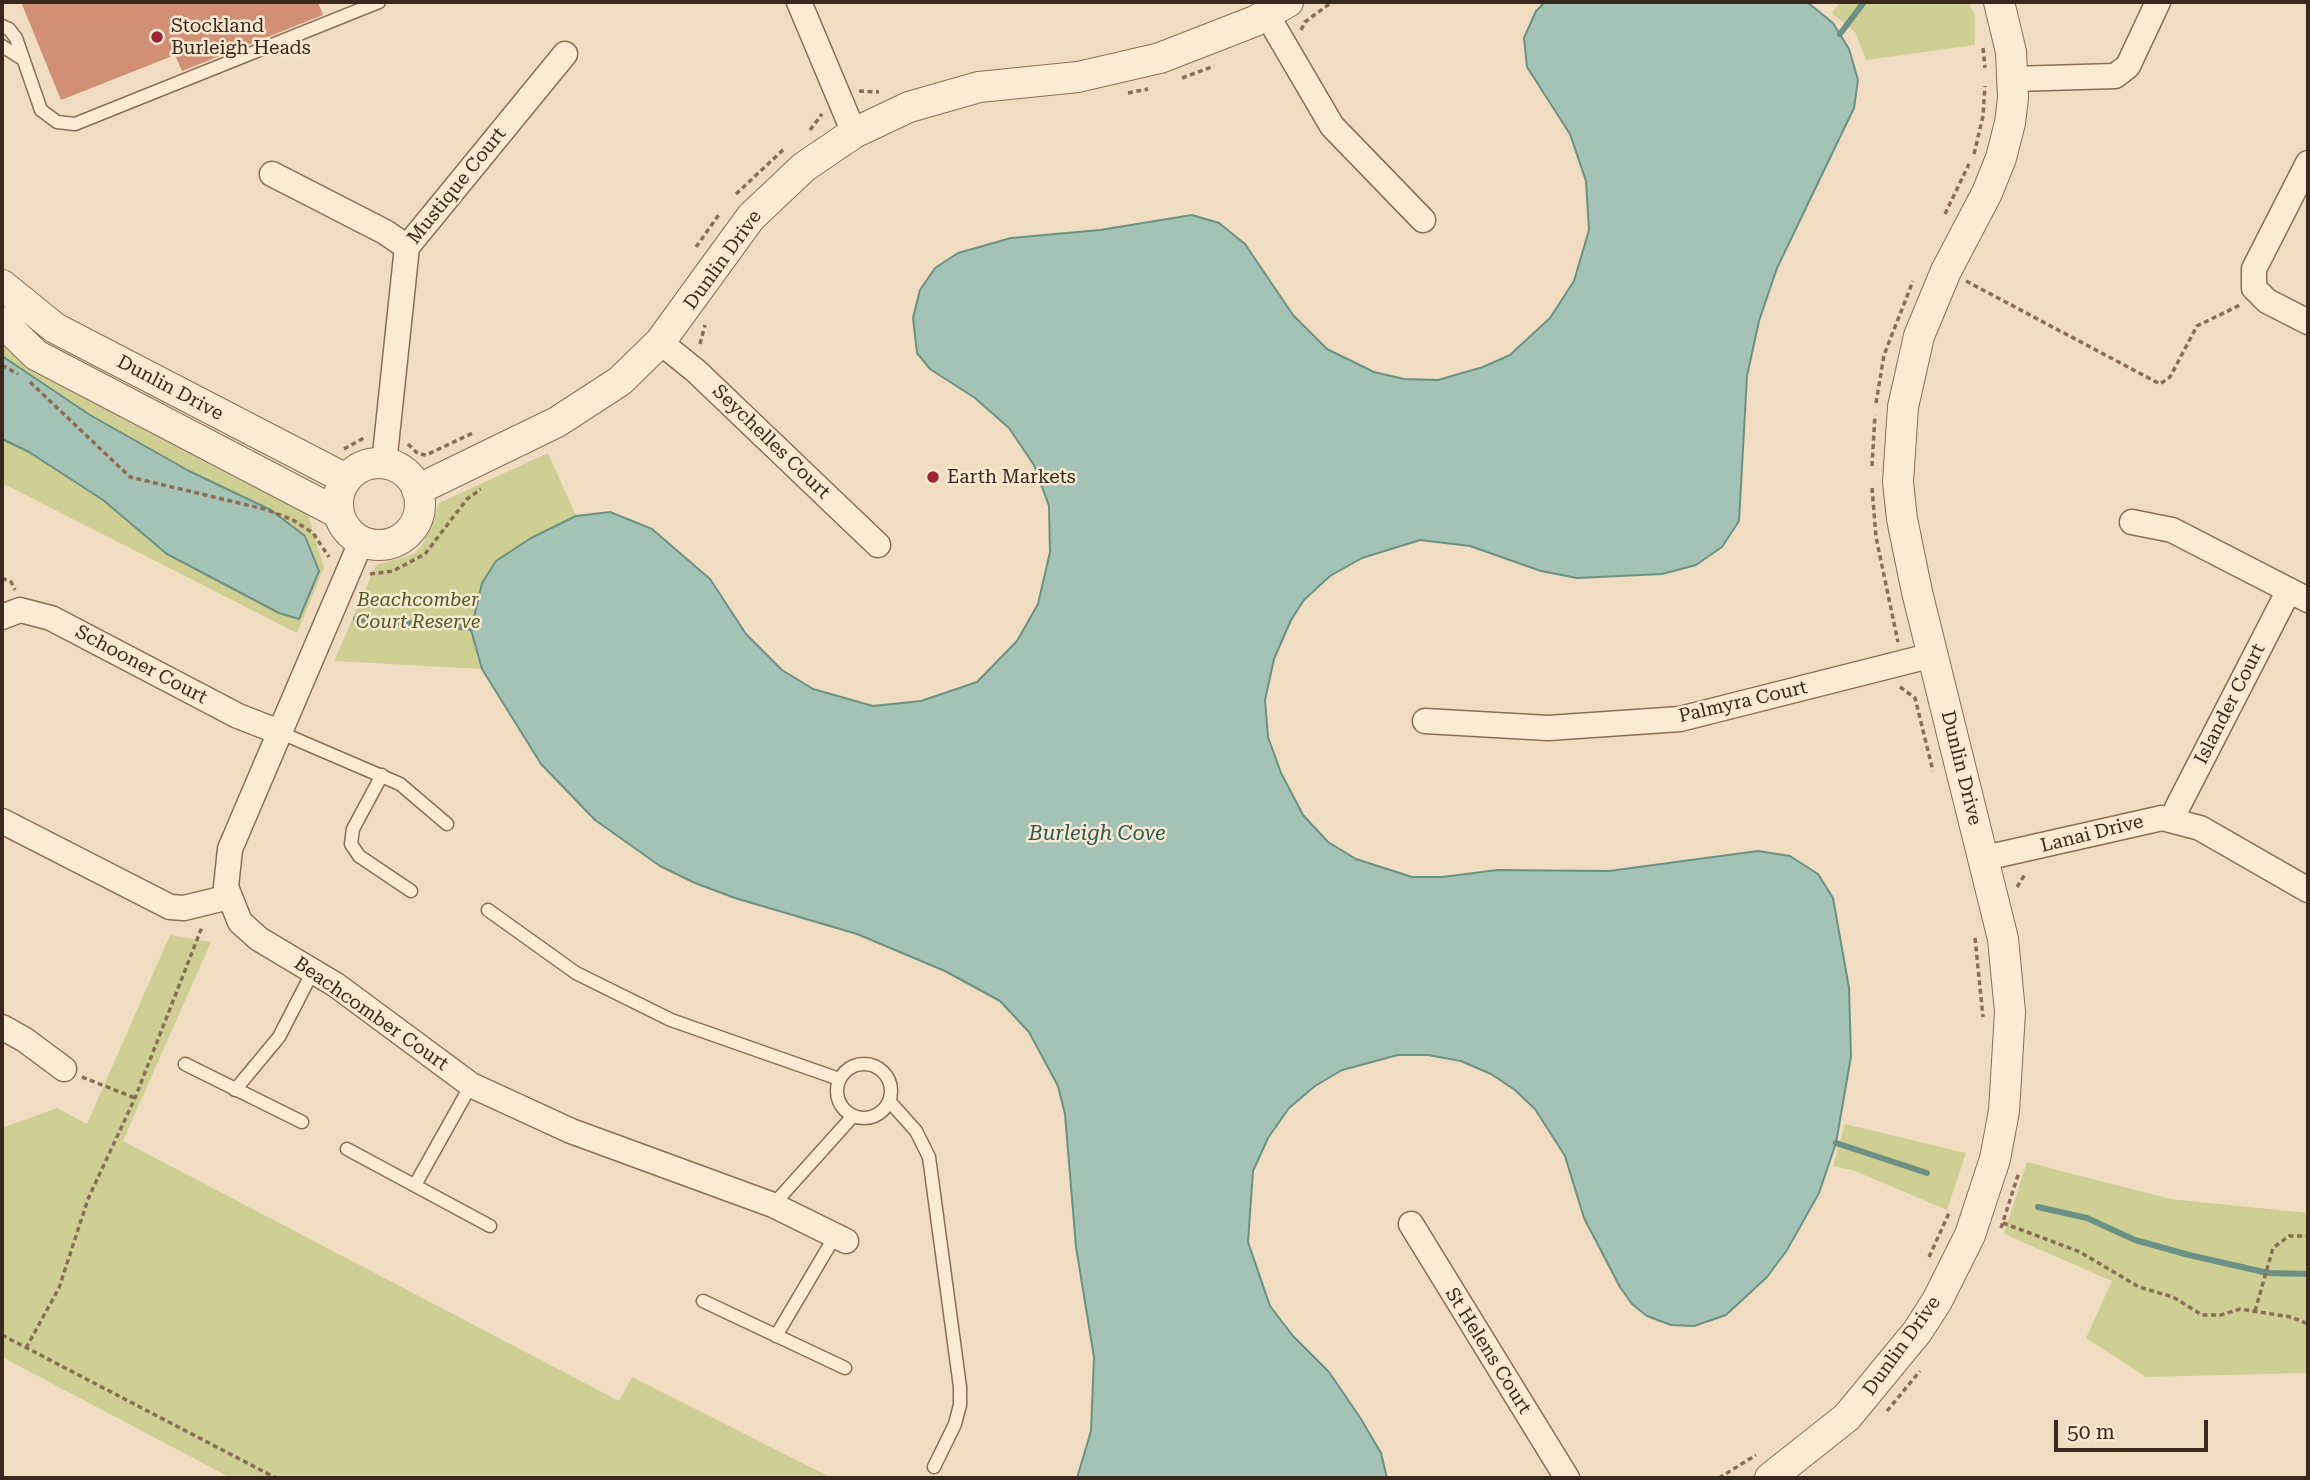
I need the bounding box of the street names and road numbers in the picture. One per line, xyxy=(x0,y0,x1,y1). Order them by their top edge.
street label: Mustique Court xyxy=(403,123,511,249)
street label: Dunlin Drive xyxy=(679,206,767,314)
street label: Dunlin Drive xyxy=(113,350,227,426)
street label: Seychelles Court xyxy=(707,380,835,504)
street label: Schooner Court xyxy=(71,621,211,709)
street label: Islander Court xyxy=(2190,640,2270,768)
street label: Palmyra Court xyxy=(1676,676,1810,728)
street label: Dunlin Drive xyxy=(1936,708,1986,828)
street label: Lanai Drive xyxy=(2038,810,2146,858)
street label: Beachcomber Court xyxy=(289,952,453,1076)
street label: St Helens Court xyxy=(1440,1284,1536,1418)
street label: Dunlin Drive xyxy=(1858,1292,1946,1400)

